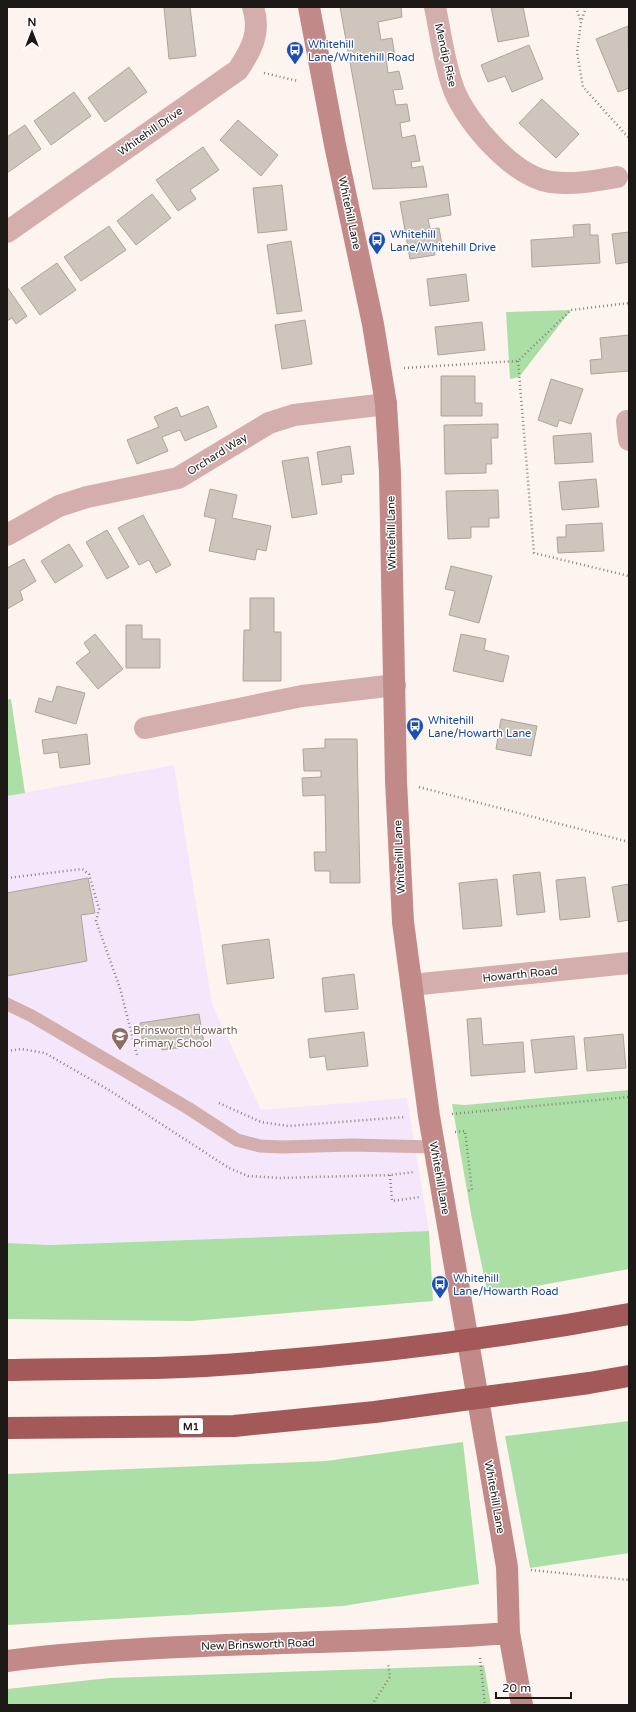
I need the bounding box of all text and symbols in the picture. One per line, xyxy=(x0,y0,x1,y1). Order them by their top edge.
north arrow xyxy=(12,12,52,52)
text: N xyxy=(28,16,36,29)
street label: Mendip Rise xyxy=(432,22,459,88)
place label: Whitehill Lane/Whitehill Road xyxy=(308,38,415,64)
bus stop icon: Whitehill Lane/Whitehill Road xyxy=(285,40,305,65)
street label: Whitehill Drive xyxy=(116,104,185,158)
street label: Whitehill Lane xyxy=(335,175,364,251)
place label: Whitehill Lane/Whitehill Drive xyxy=(390,228,496,254)
bus stop icon: Whitehill Lane/Whitehill Drive xyxy=(367,230,387,255)
street label: Orchard Way xyxy=(185,431,250,478)
street label: Whitehill Lane xyxy=(384,496,399,570)
place label: Whitehill Lane/Howarth Lane xyxy=(428,714,531,740)
bus stop icon: Whitehill Lane/Howarth Lane xyxy=(405,716,425,741)
street label: Whitehill Lane xyxy=(391,820,408,894)
street label: Howarth Road xyxy=(482,964,558,985)
place label: Brinsworth Howarth Primary School xyxy=(133,1024,237,1050)
school or university icon: Brinsworth Howarth Primary School xyxy=(110,1026,130,1051)
street label: Whitehill Lane xyxy=(427,1140,452,1216)
place label: Whitehill Lane/Howarth Road xyxy=(453,1272,559,1298)
bus stop icon: Whitehill Lane/Howarth Road xyxy=(430,1274,450,1299)
road number: M1 xyxy=(179,1418,203,1434)
street label: Whitehill Lane xyxy=(482,1459,507,1535)
street label: New Brinsworth Road xyxy=(201,1636,315,1653)
scale bar xyxy=(496,1674,571,1700)
text: 20 m xyxy=(502,1681,531,1695)

